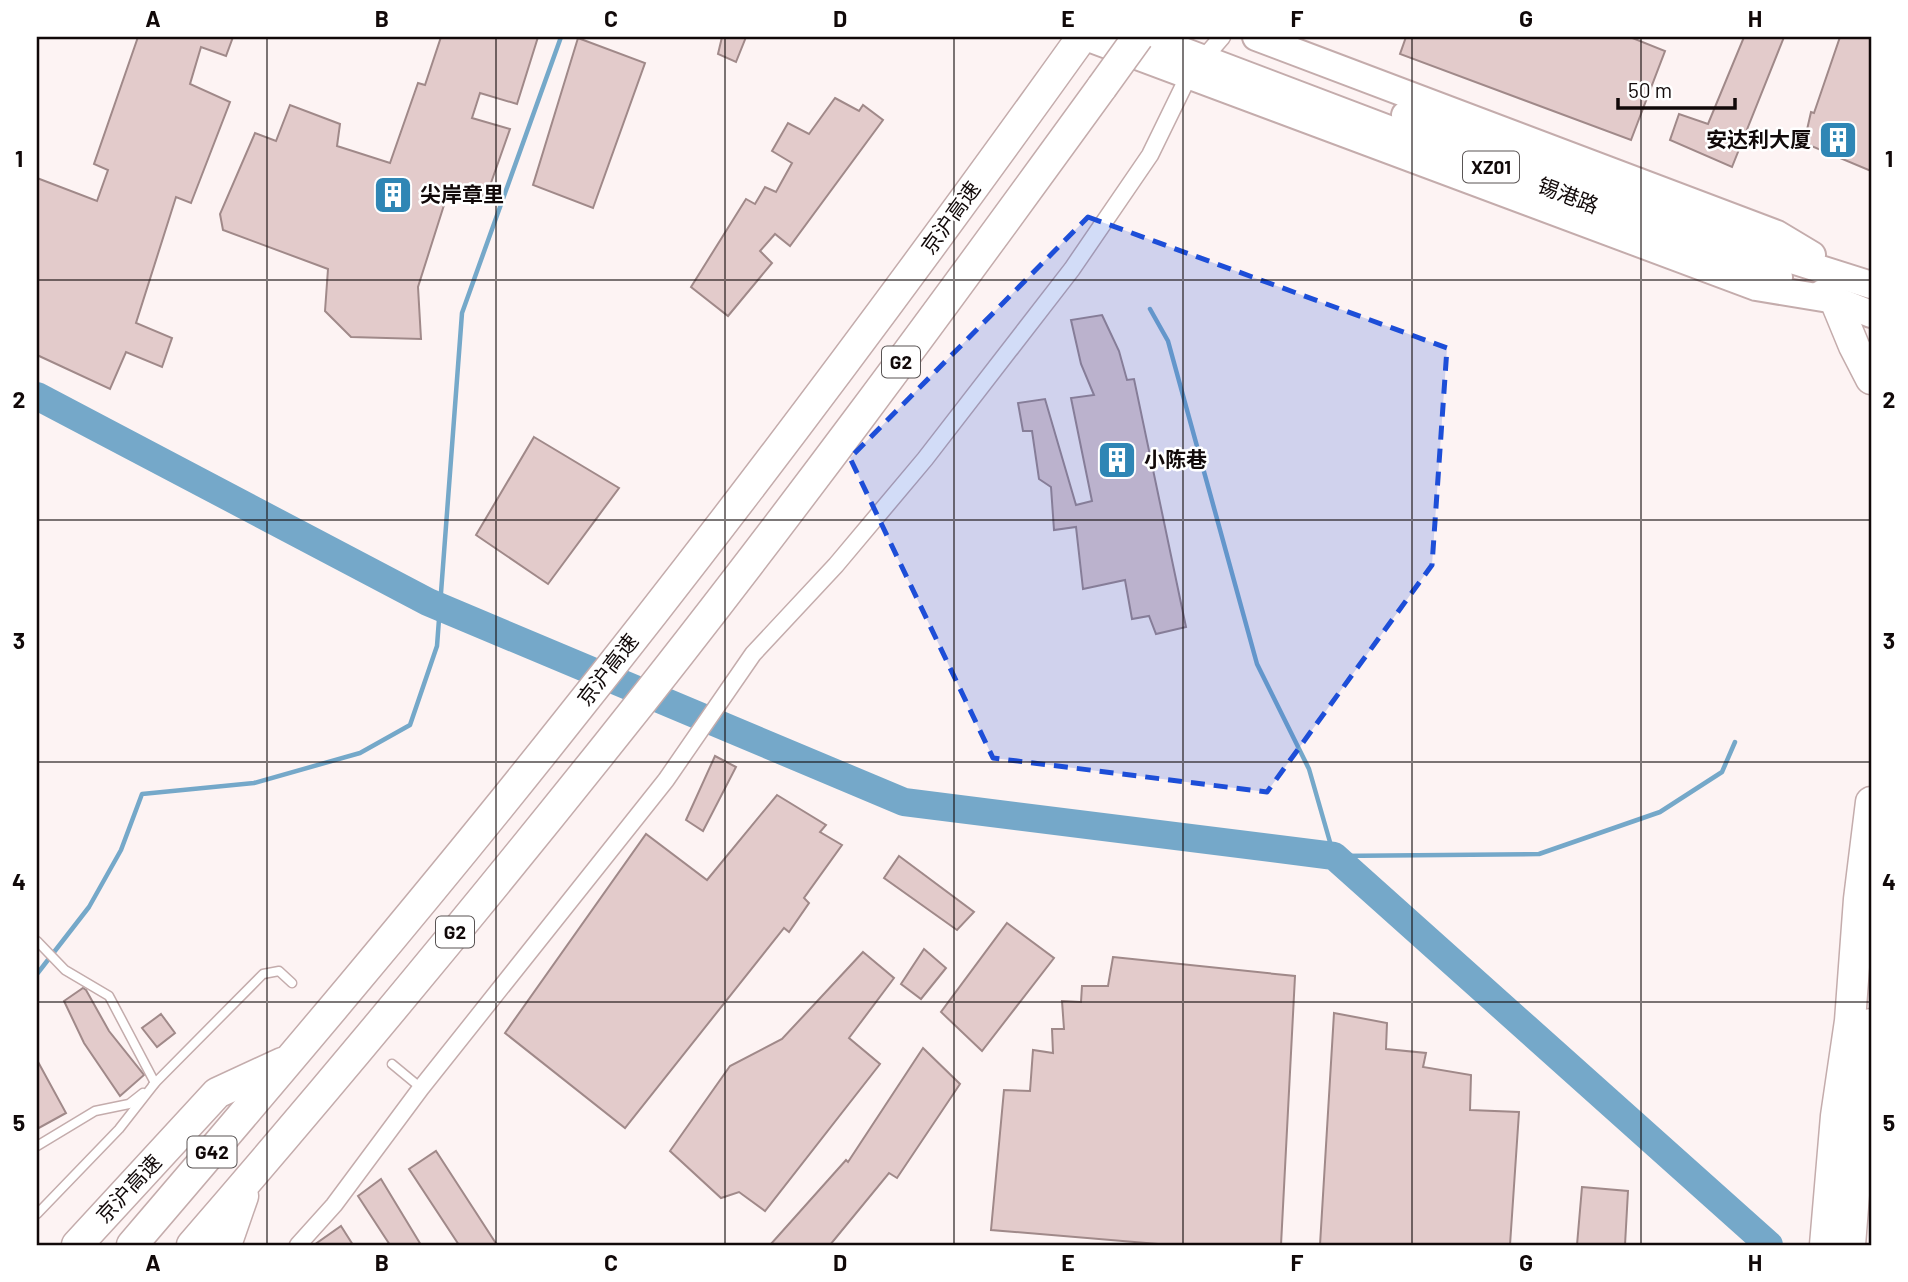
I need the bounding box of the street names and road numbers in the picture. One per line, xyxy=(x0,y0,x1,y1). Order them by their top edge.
road number: XZ01 xyxy=(1463,152,1519,182)
street label: 锡港路 xyxy=(1535,172,1602,218)
street label: 京沪高速 xyxy=(915,176,985,258)
road number: G2 xyxy=(882,346,920,378)
street label: 京沪高速 xyxy=(571,628,643,710)
road number: G2 xyxy=(436,916,474,948)
road number: G42 xyxy=(188,1136,236,1168)
street label: 京沪高速 xyxy=(90,1149,166,1227)

